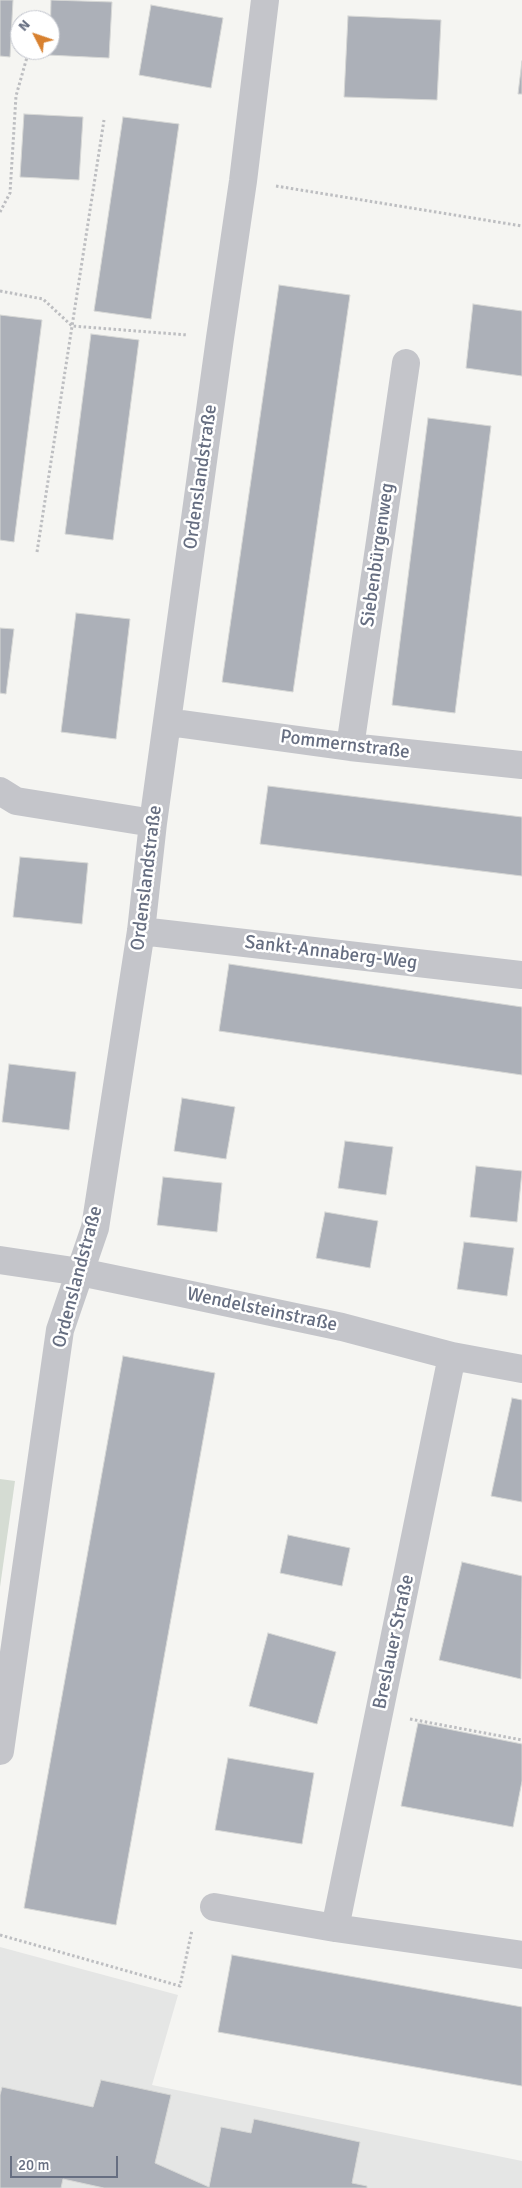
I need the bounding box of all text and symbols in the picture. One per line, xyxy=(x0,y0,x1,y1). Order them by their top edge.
north arrow xyxy=(10,10,60,60)
text: N xyxy=(14,16,34,35)
street label: Ordenslandstraße xyxy=(180,403,222,551)
street label: Siebenbürgenweg xyxy=(357,482,399,628)
street label: Pommernstraße xyxy=(279,726,411,764)
street label: Ordenslandstraße xyxy=(127,804,167,952)
street label: Sankt-Annaberg-Weg xyxy=(244,931,418,975)
street label: Ordenslandstraße xyxy=(48,1203,108,1351)
street label: Wendelsteinstraße xyxy=(185,1283,339,1337)
street label: Breslauer Straße xyxy=(369,1573,419,1711)
scale bar xyxy=(12,2146,120,2178)
text: 20 m xyxy=(18,2156,49,2174)

